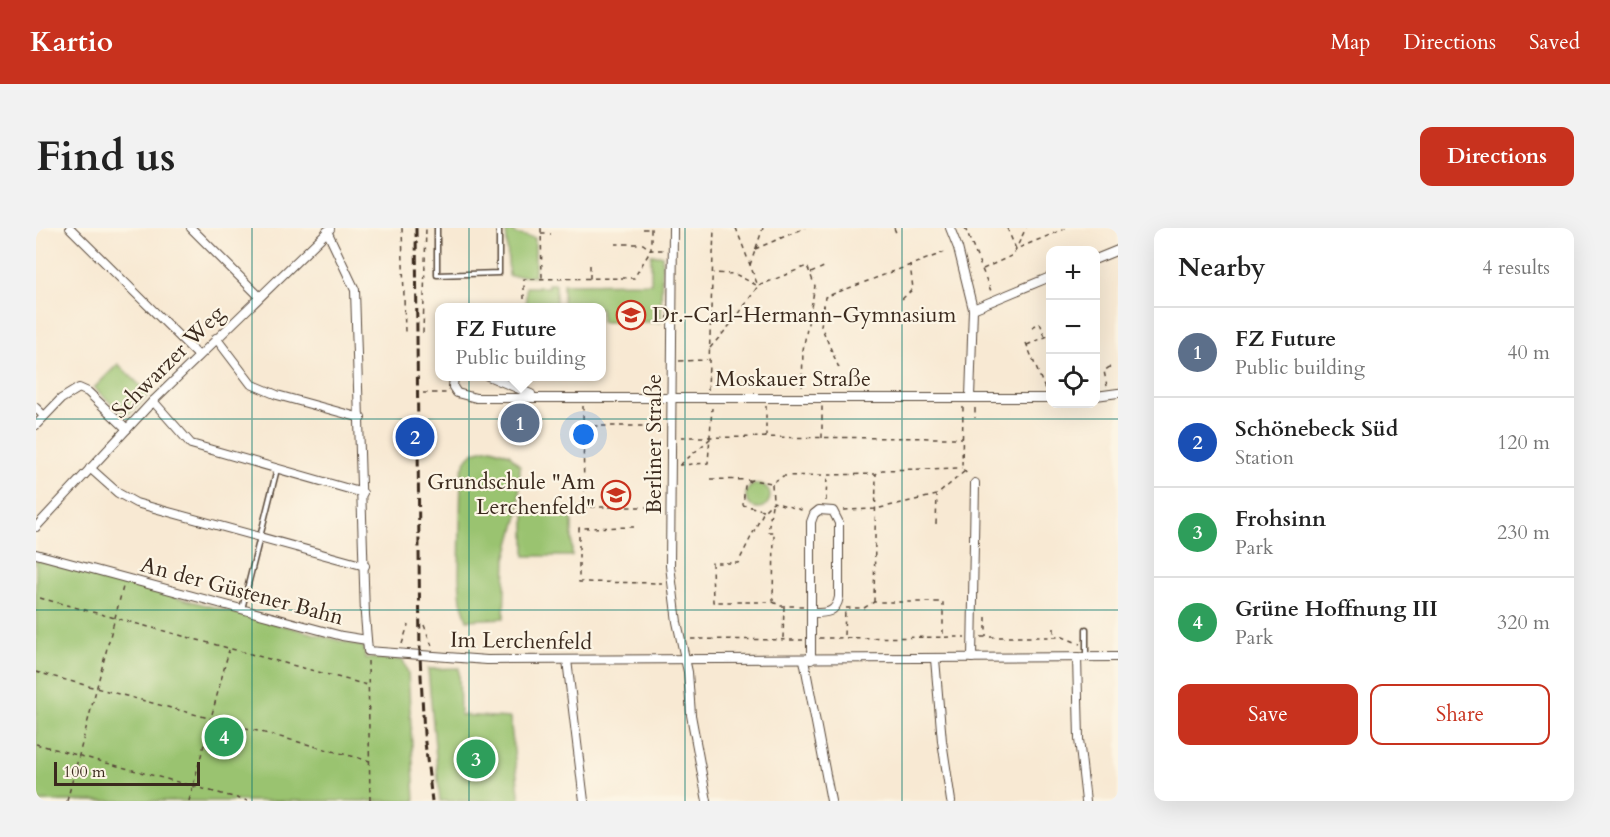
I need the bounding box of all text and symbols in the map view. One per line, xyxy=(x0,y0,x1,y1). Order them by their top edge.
text: Kartio xyxy=(30,23,113,61)
text: Map xyxy=(1330,28,1370,57)
text: Directions xyxy=(1403,28,1496,57)
text: Saved xyxy=(1529,28,1580,57)
button: Directions xyxy=(1420,127,1574,186)
text: Find us xyxy=(36,128,176,185)
map controls xyxy=(1046,246,1100,408)
button: + xyxy=(1046,246,1100,300)
text: Nearby xyxy=(1178,250,1266,285)
text: 4 results xyxy=(1482,254,1550,281)
street label: Schwarzer Weg xyxy=(105,298,232,425)
school or university icon: Dr.-Carl-Hermann-Gymnasium xyxy=(615,299,647,331)
place label: Dr.-Carl-Hermann-Gymnasium xyxy=(652,300,957,330)
button: − xyxy=(1046,300,1100,354)
popup xyxy=(435,303,606,381)
text: FZ Future xyxy=(455,314,557,344)
text: FZ Future xyxy=(1235,324,1336,354)
text: 1 xyxy=(1192,339,1203,366)
text: 40 m xyxy=(1507,339,1550,366)
text: Public building xyxy=(455,344,586,371)
button: locate xyxy=(1046,354,1100,408)
text: Public building xyxy=(1235,354,1365,381)
street label: Moskauer Straße xyxy=(715,364,871,394)
street label: Berliner Straße xyxy=(639,374,669,514)
pin: 1 xyxy=(500,400,540,446)
pin: 2 xyxy=(396,414,434,460)
text: Schönebeck Süd xyxy=(1235,414,1398,444)
your location xyxy=(569,420,598,449)
text: 2 xyxy=(1192,429,1203,456)
text: 120 m xyxy=(1497,429,1550,456)
text: Station xyxy=(1235,444,1294,471)
place label: Grundschule "Am Lerchenfeld" xyxy=(427,467,595,522)
school or university icon: Grundschule "Am Lerchenfeld" xyxy=(600,479,632,511)
text: Frohsinn xyxy=(1235,504,1326,534)
text: 3 xyxy=(1192,519,1203,546)
text: 230 m xyxy=(1497,519,1550,546)
text: Park xyxy=(1235,534,1273,561)
street label: An der Güstener Bahn xyxy=(137,549,347,633)
text: Grüne Hoffnung III xyxy=(1235,594,1438,624)
text: 4 xyxy=(1192,609,1203,636)
text: 320 m xyxy=(1497,609,1550,636)
text: Park xyxy=(1235,624,1273,651)
street label: Im Lerchenfeld xyxy=(450,625,593,657)
button: Save xyxy=(1178,684,1358,745)
button: Share xyxy=(1370,684,1550,745)
pin: 4 xyxy=(204,714,243,760)
pin: 3 xyxy=(456,736,496,782)
scale bar xyxy=(54,759,200,786)
text: 100 m xyxy=(63,761,105,783)

